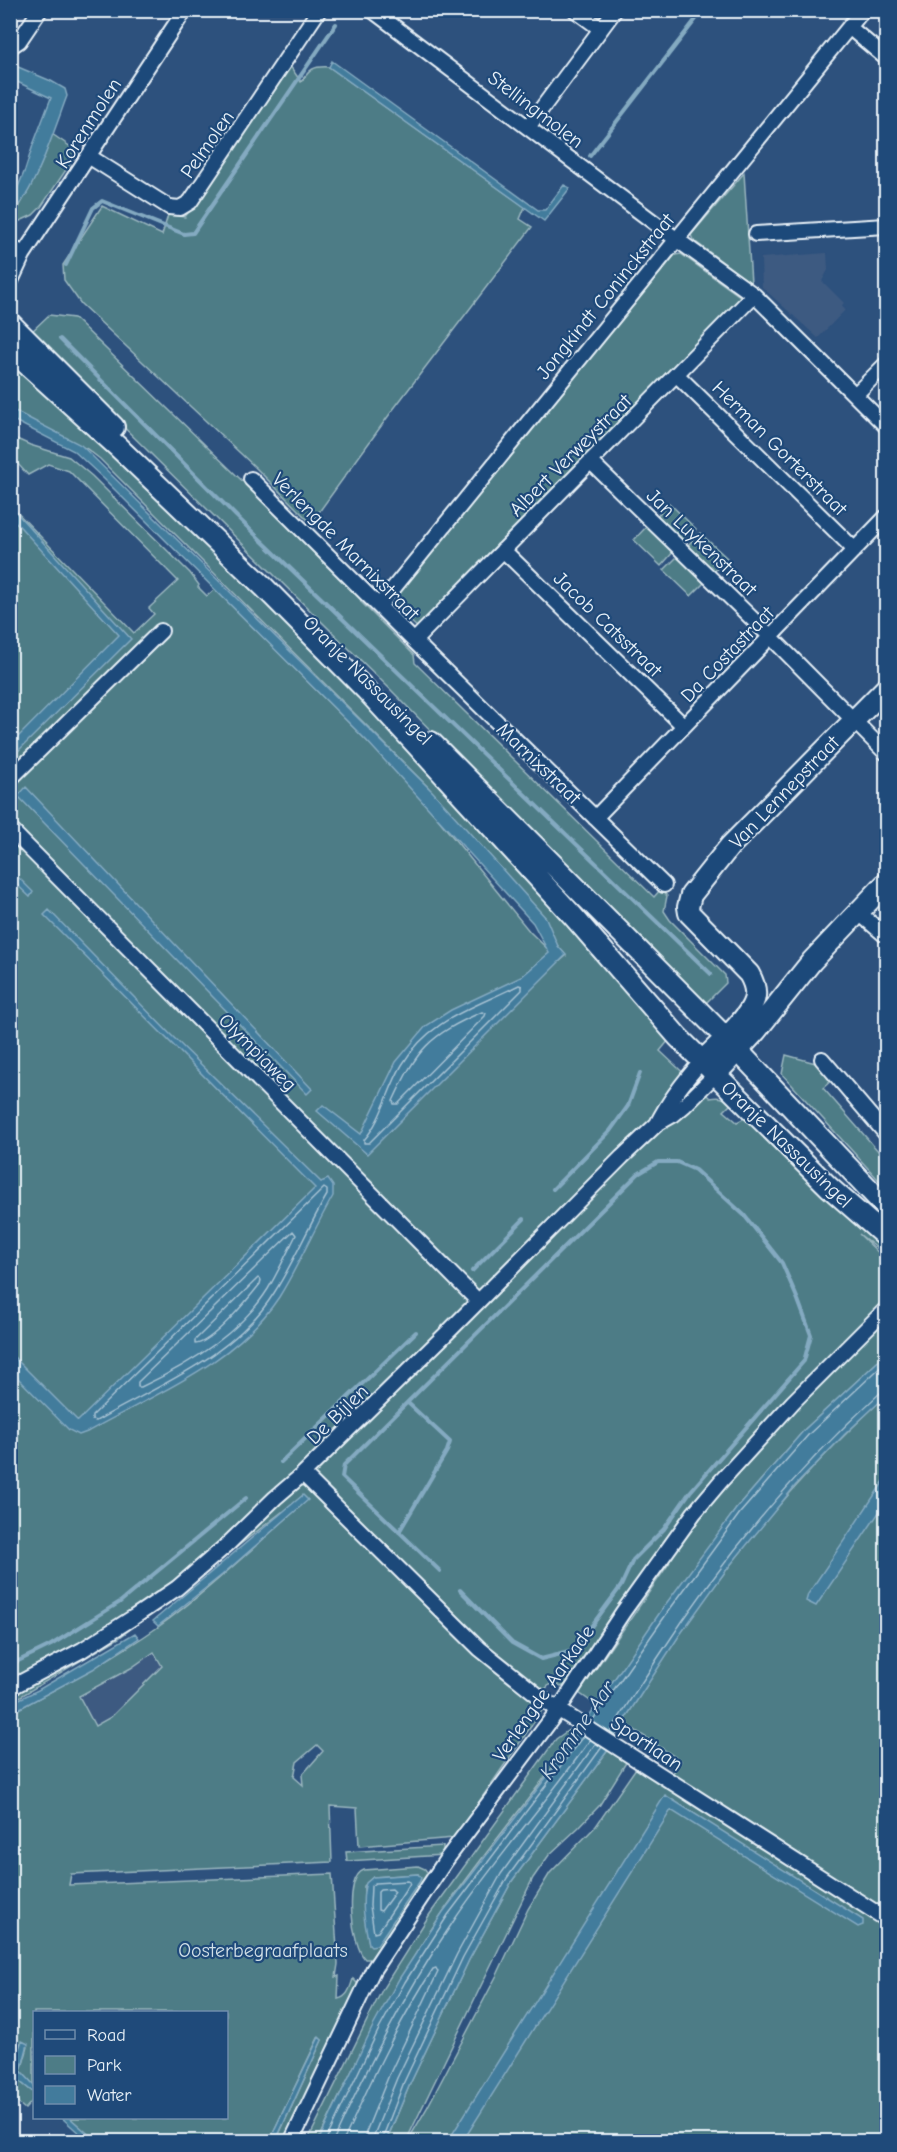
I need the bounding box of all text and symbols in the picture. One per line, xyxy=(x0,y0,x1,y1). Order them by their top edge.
street label: Stellingmolen xyxy=(483,66,588,153)
street label: Korenmolen xyxy=(51,74,126,173)
street label: Pelmolen xyxy=(176,106,239,183)
street label: Jongkindt Coninckstraat xyxy=(531,208,680,384)
street label: Herman Gorterstraat xyxy=(708,376,853,521)
street label: Albert Verweystraat xyxy=(505,389,637,521)
street label: Verlengde Marnixstraat xyxy=(267,468,425,626)
street label: Jan Luykenstraat xyxy=(642,484,763,602)
street label: Jacob Catsstraat xyxy=(549,567,668,683)
street label: Da Costastraat xyxy=(676,601,780,707)
street label: Oranje Nassausingel xyxy=(298,611,437,750)
street label: Marnixstraat xyxy=(492,718,586,810)
street label: Van Lennepstraat xyxy=(725,730,845,854)
street label: Olympiaweg xyxy=(214,1009,301,1096)
street label: Oranje Nassausingel xyxy=(717,1076,857,1213)
street label: De Bijlen xyxy=(302,1380,373,1449)
street label: Verlengde Aarkade xyxy=(488,1621,599,1766)
water label: Kromme Aar xyxy=(534,1675,621,1784)
street label: Sportlaan xyxy=(606,1711,687,1776)
park label: Oosterbegraafplaats xyxy=(178,1939,348,1962)
legend xyxy=(33,2011,228,2119)
text: Road xyxy=(87,2025,126,2046)
text: Park xyxy=(87,2055,122,2076)
text: Water xyxy=(87,2085,132,2106)

